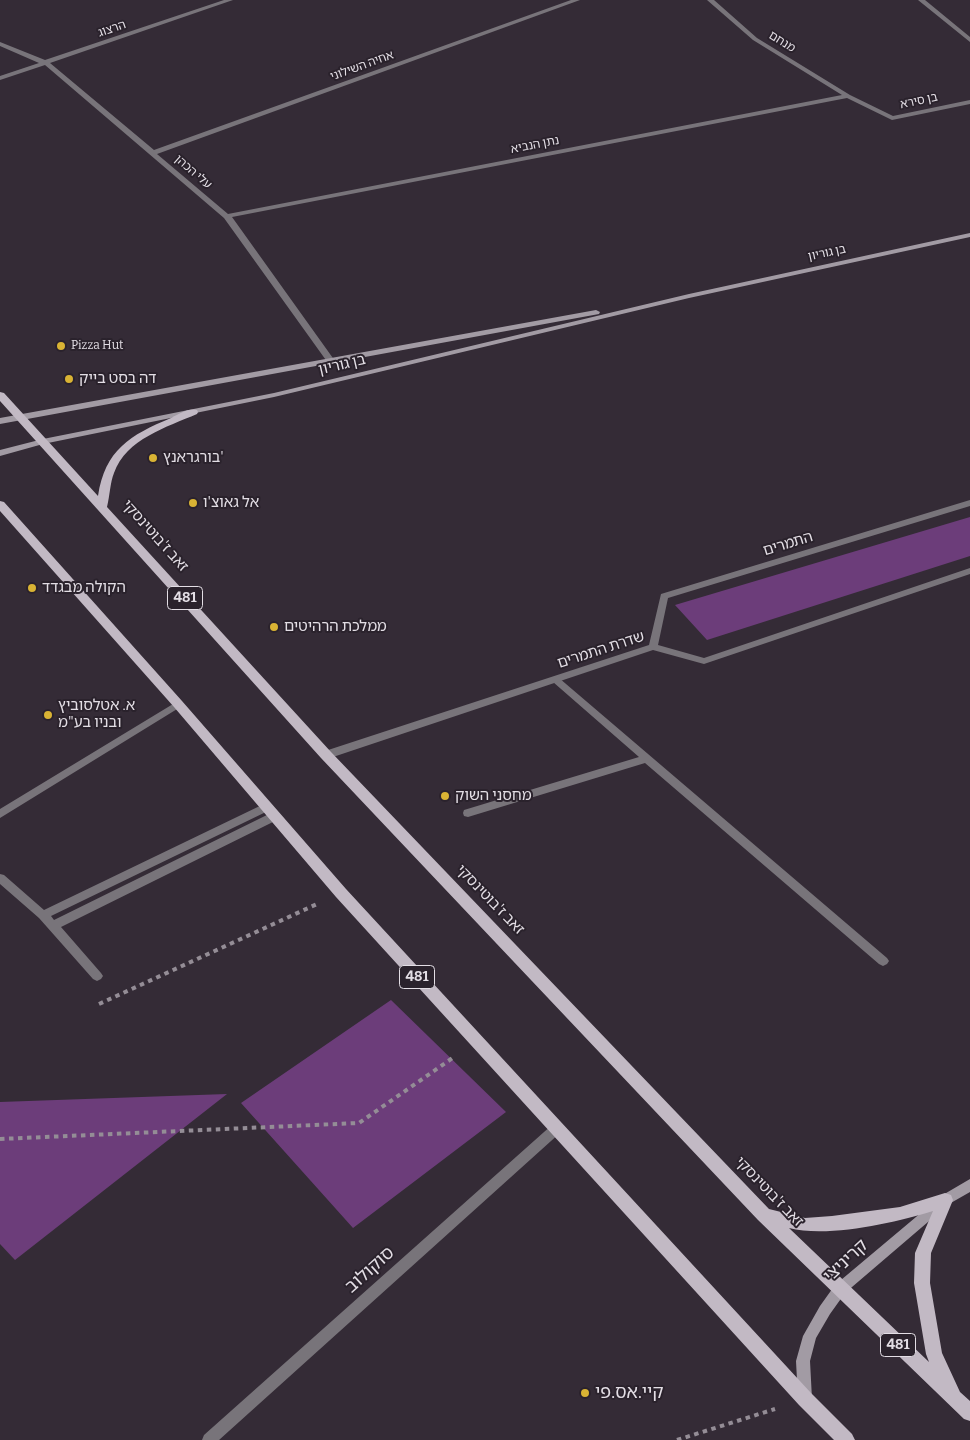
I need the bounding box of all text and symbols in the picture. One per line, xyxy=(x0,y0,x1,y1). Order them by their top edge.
street label: הרצוג xyxy=(96,18,128,40)
street label: מנחם xyxy=(766,28,798,56)
street label: אחיה השילוני xyxy=(328,48,396,84)
street label: בן סירא xyxy=(899,90,939,112)
street label: נתן הנביא xyxy=(509,133,561,157)
street label: עלי הכהן xyxy=(171,152,215,192)
street label: בן גוריון xyxy=(807,242,847,264)
place label: Pizza Hut xyxy=(71,339,123,353)
marker: Pizza Hut xyxy=(55,340,67,352)
street label: בן גוריון xyxy=(316,351,368,379)
place label: דה בסט בייק xyxy=(79,370,156,388)
marker: דה בסט בייק xyxy=(63,373,75,385)
place label: בורגראנץ' xyxy=(163,449,224,467)
marker: בורגראנץ' xyxy=(147,452,159,464)
place label: אל גאוצ'ו xyxy=(203,494,259,512)
street label: זאב ז'בוטינסקי xyxy=(118,496,192,576)
marker: אל גאוצ'ו xyxy=(187,497,199,509)
street label: התמרים xyxy=(761,528,815,560)
place label: הקולה מבגדד xyxy=(42,579,126,597)
marker: הקולה מבגדד xyxy=(26,582,38,594)
road number: 481 xyxy=(168,586,202,610)
place label: ממלכת הרהיטים xyxy=(284,618,387,636)
marker: ממלכת הרהיטים xyxy=(268,621,280,633)
street label: שדרת התמרים xyxy=(555,627,647,673)
place label: א. אטלסוביץ ובניו בע"מ xyxy=(58,697,135,732)
marker: א. אטלסוביץ ובניו בע"מ xyxy=(42,709,54,721)
place label: מחסני השוק xyxy=(455,787,532,805)
marker: מחסני השוק xyxy=(439,790,451,802)
street label: זאב ז'בוטינסקי xyxy=(452,861,528,939)
road number: 481 xyxy=(400,966,434,989)
street label: זאב ז'בוטינסקי xyxy=(731,1153,807,1231)
street label: קריניצי xyxy=(819,1235,873,1287)
street label: סוקולוב xyxy=(341,1242,399,1298)
road number: 481 xyxy=(880,1334,916,1356)
place label: קיי.אס.פי xyxy=(595,1382,664,1404)
marker: קיי.אס.פי xyxy=(579,1387,591,1399)

